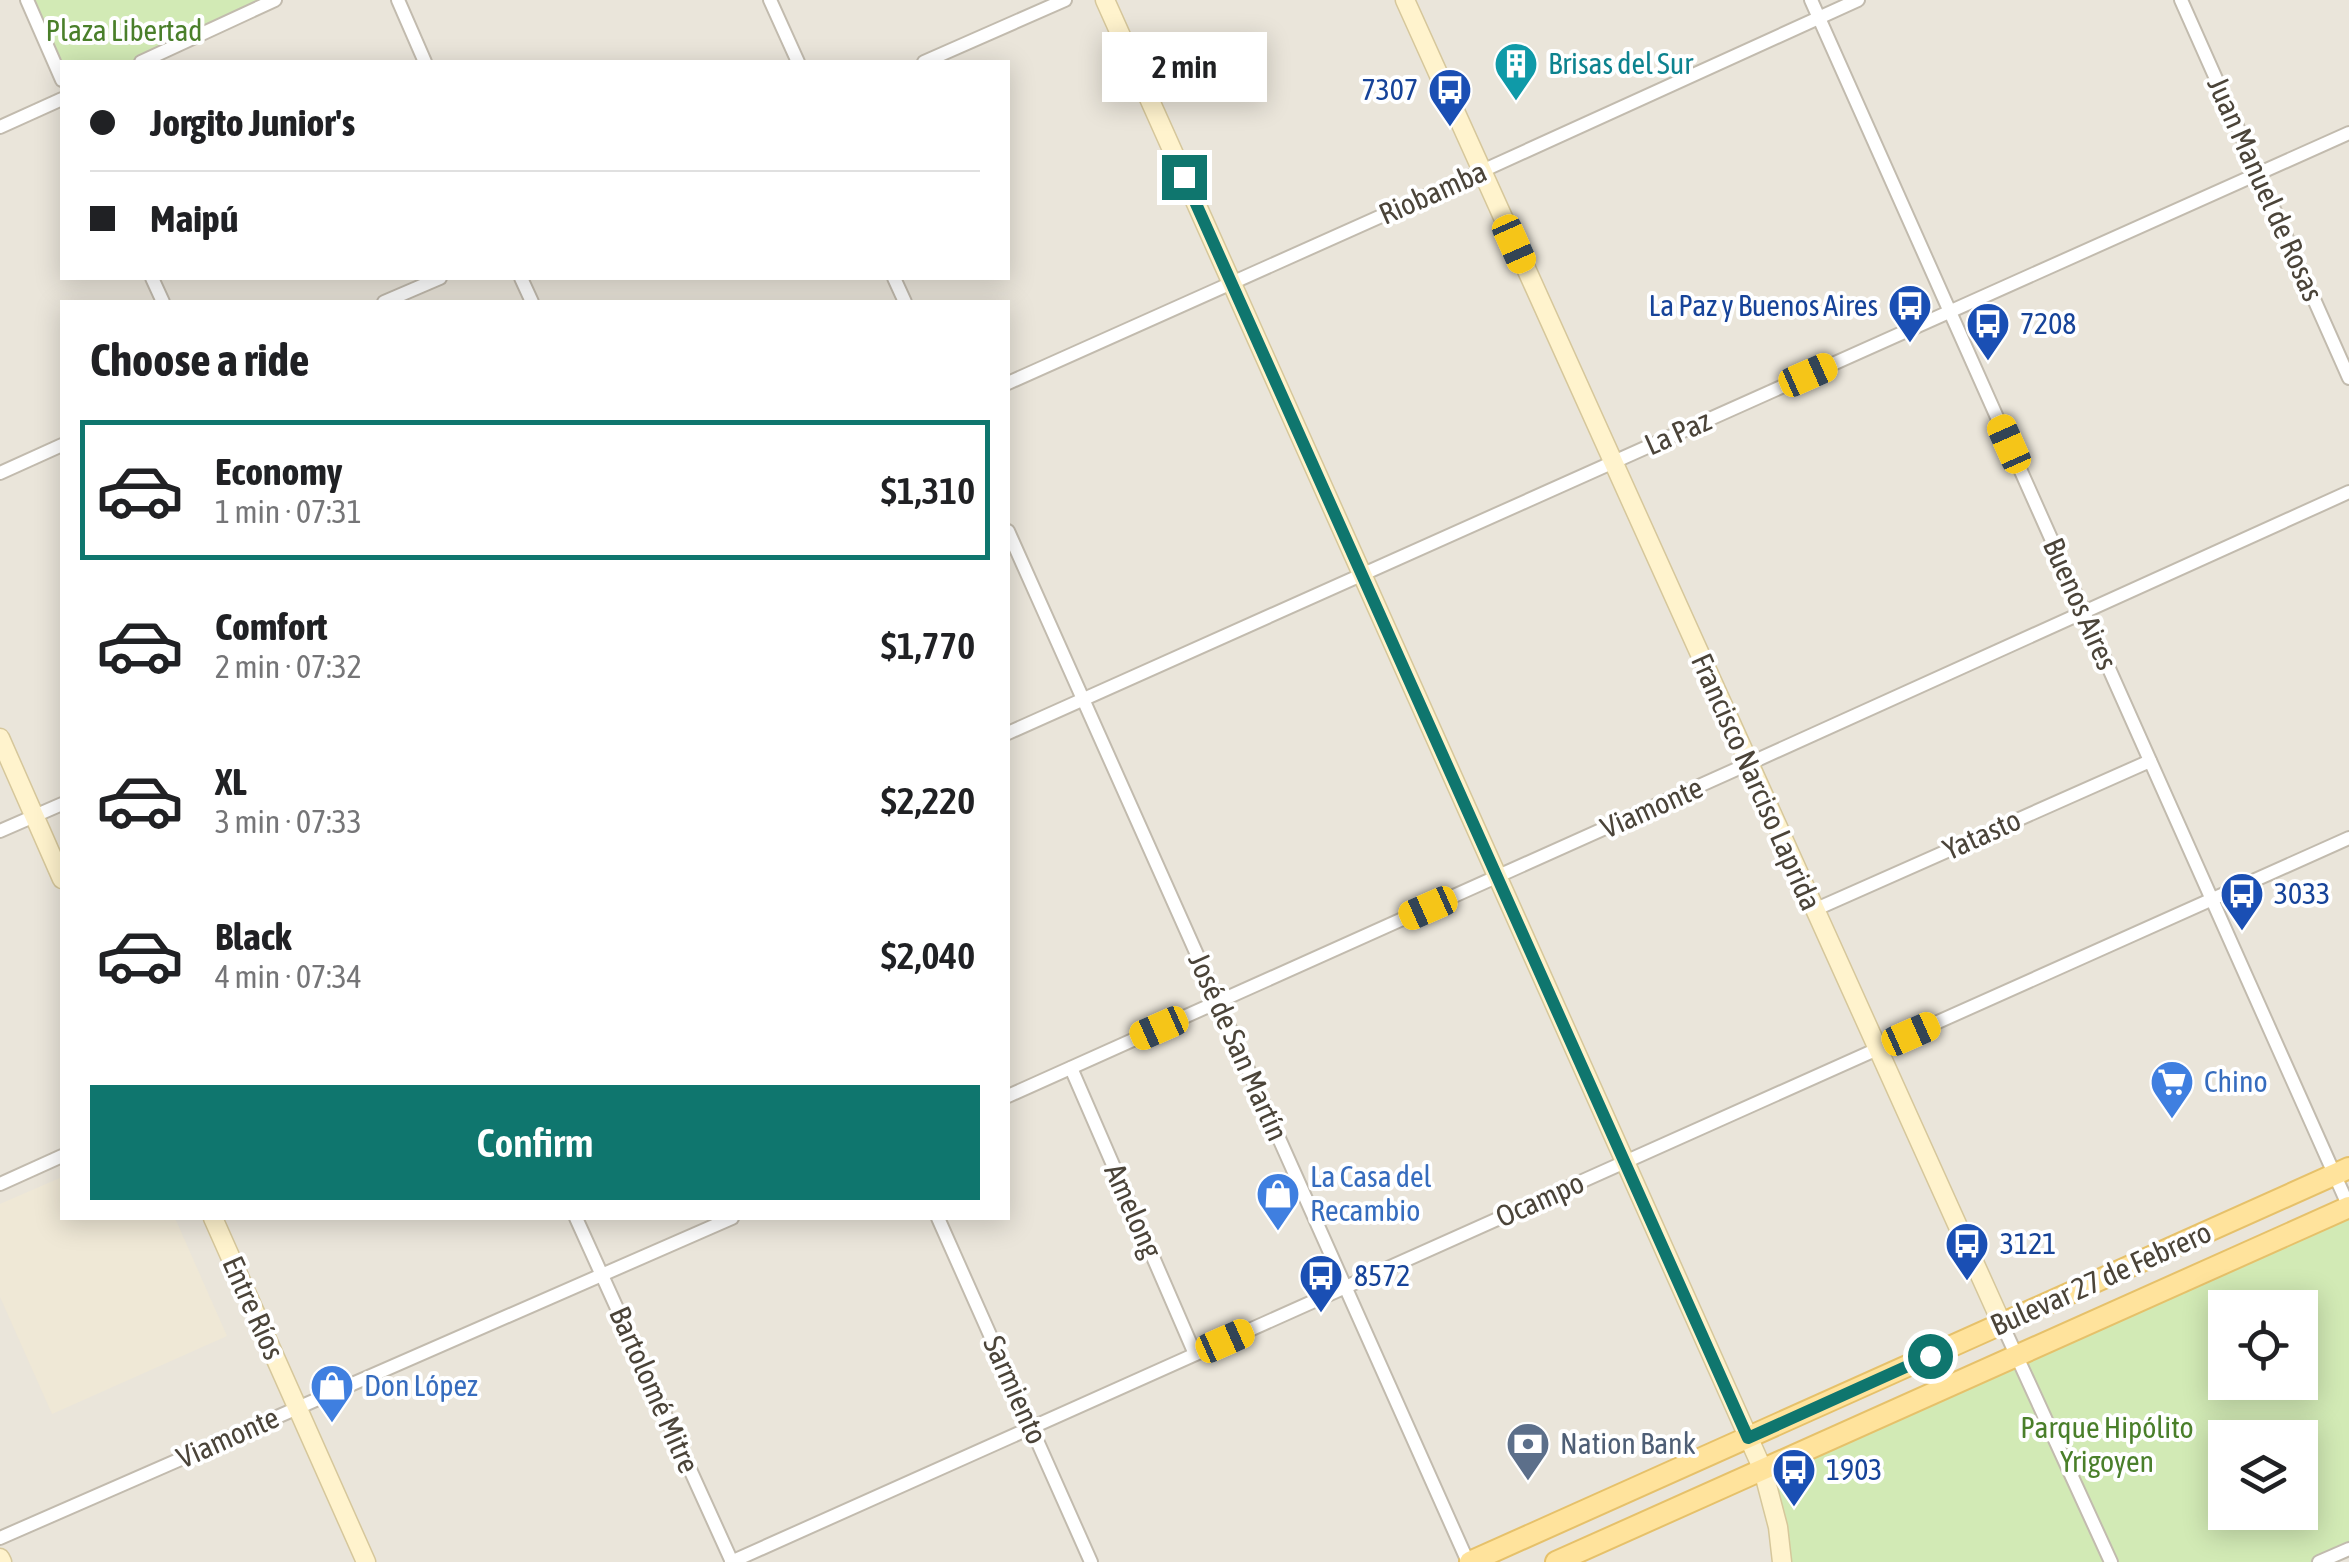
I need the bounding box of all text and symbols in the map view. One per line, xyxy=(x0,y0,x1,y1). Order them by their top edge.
park label: Plaza Libertad xyxy=(45,13,203,47)
callout: 2 min xyxy=(1102,32,1266,102)
building icon: Brisas del Sur xyxy=(1493,41,1539,102)
place label: Brisas del Sur xyxy=(1548,46,1694,80)
text: 2 min xyxy=(1152,48,1217,85)
bus stop icon: 7307 xyxy=(1427,67,1473,128)
street label: Juan Manuel de Rosas xyxy=(2201,71,2331,306)
place label: 7307 xyxy=(1362,72,1418,106)
text: Jorgito Junior's xyxy=(150,101,355,144)
street label: Riobamba xyxy=(1374,153,1492,231)
route end xyxy=(1162,155,1207,200)
text: Maipú xyxy=(150,197,238,240)
car xyxy=(1488,210,1540,278)
bus stop icon: La Paz y Buenos Aires xyxy=(1887,283,1933,344)
place label: La Paz y Buenos Aires xyxy=(1649,288,1878,322)
bus stop icon: 7208 xyxy=(1965,301,2011,362)
place label: 7208 xyxy=(2020,306,2076,340)
text: Choose a ride xyxy=(90,334,309,386)
car xyxy=(1774,349,1842,401)
street label: La Paz xyxy=(1639,403,1716,462)
car xyxy=(1983,410,2035,478)
icon: car xyxy=(95,445,185,535)
text: Economy xyxy=(215,450,342,493)
text: $1,310 xyxy=(881,469,975,512)
text: 1 min · 07:31 xyxy=(215,493,362,530)
street label: Buenos Aires xyxy=(2037,533,2125,675)
icon: car xyxy=(95,600,185,690)
text: Comfort xyxy=(215,605,327,648)
text: $1,770 xyxy=(881,624,975,667)
text: 2 min · 07:32 xyxy=(215,648,362,685)
street label: Francisco Narciso Laprida xyxy=(1685,648,1829,915)
icon: car xyxy=(95,755,185,845)
text: XL xyxy=(215,760,247,803)
street label: Viamonte xyxy=(1595,770,1708,845)
text: $2,220 xyxy=(881,779,975,822)
street label: Yatasto xyxy=(1938,802,2026,866)
text: 3 min · 07:33 xyxy=(215,803,362,840)
bus stop icon: 3033 xyxy=(2219,871,2265,932)
place label: 3033 xyxy=(2274,876,2330,910)
car xyxy=(1394,882,1462,934)
icon: car xyxy=(95,910,185,1000)
text: Black xyxy=(215,915,292,958)
text: $2,040 xyxy=(881,934,975,977)
street label: José de San Martín xyxy=(1182,947,1295,1146)
text: 4 min · 07:34 xyxy=(215,958,362,995)
car xyxy=(1125,1002,1193,1054)
car xyxy=(1877,1008,1945,1060)
supermarket icon: Chino xyxy=(2149,1059,2195,1120)
place label: Chino xyxy=(2204,1064,2268,1098)
button: Confirm xyxy=(90,1085,980,1200)
street label: Amelong xyxy=(1098,1158,1170,1263)
place label: La Casa del Recambio xyxy=(1310,1159,1432,1227)
street label: Ocampo xyxy=(1490,1165,1589,1233)
shop icon: La Casa del Recambio xyxy=(1255,1171,1301,1232)
street label: Bulevar 27 de Febrero xyxy=(1985,1214,2216,1342)
bus stop icon: 3121 xyxy=(1944,1221,1990,1282)
place label: 3121 xyxy=(2000,1226,2056,1260)
street label: Entre Ríos xyxy=(216,1251,292,1364)
bus stop icon: 8572 xyxy=(1298,1253,1344,1314)
place label: 8572 xyxy=(1354,1258,1410,1292)
map controls xyxy=(2208,1290,2318,1530)
button: locate xyxy=(2208,1290,2318,1400)
street label: Bartolomé Mitre xyxy=(603,1301,707,1478)
car xyxy=(1191,1315,1259,1367)
street label: Sarmiento xyxy=(977,1330,1055,1449)
route start xyxy=(1908,1334,1953,1379)
shop icon: Don López xyxy=(309,1363,355,1424)
place label: Don López xyxy=(364,1368,478,1402)
street label: Viamonte xyxy=(171,1400,284,1475)
park label: Parque Hipólito Yrigoyen xyxy=(2020,1410,2194,1478)
button: layers xyxy=(2208,1420,2318,1530)
bank icon: Nation Bank xyxy=(1505,1421,1551,1482)
place label: Nation Bank xyxy=(1560,1426,1696,1460)
bus stop icon: 1903 xyxy=(1771,1447,1817,1508)
place label: 1903 xyxy=(1826,1452,1882,1486)

